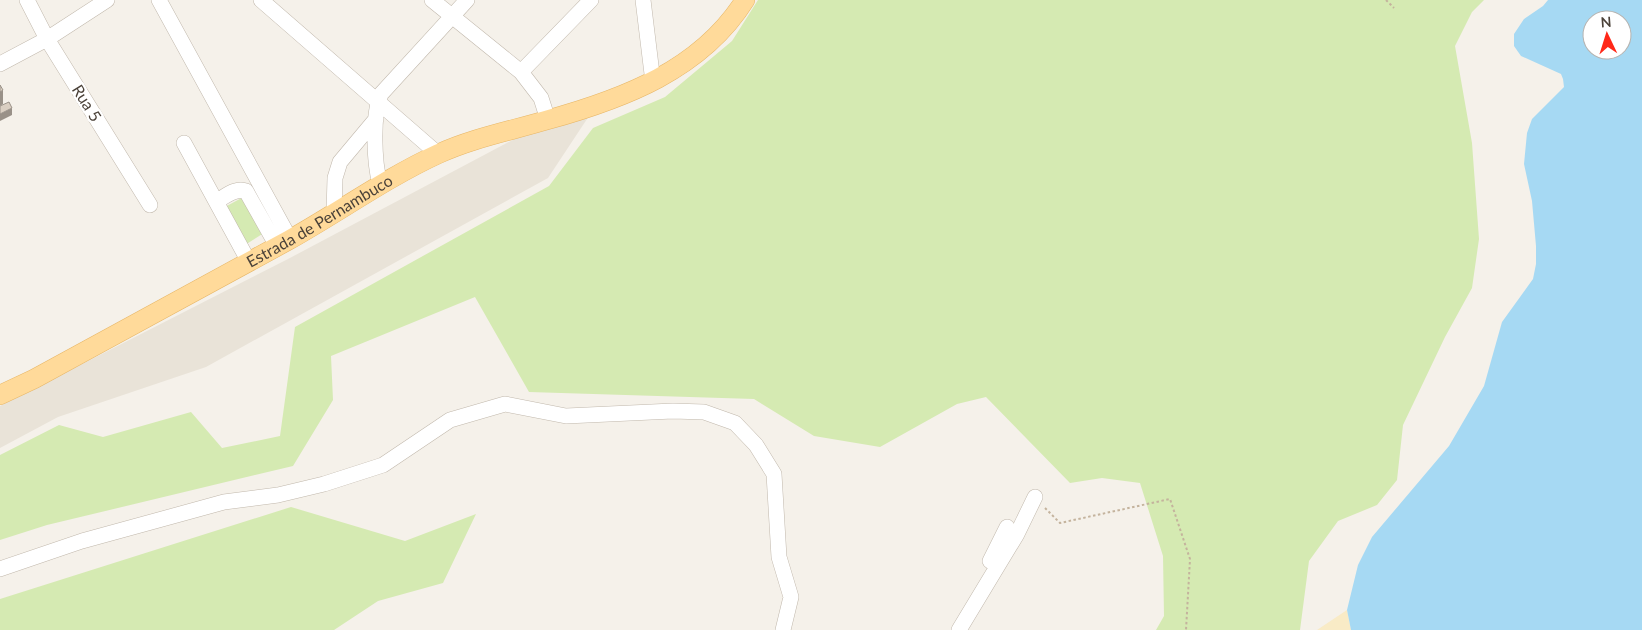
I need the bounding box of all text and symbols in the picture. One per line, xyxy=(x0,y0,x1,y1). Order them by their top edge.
north arrow xyxy=(1582,10,1632,60)
text: N xyxy=(1600,13,1612,30)
street label: Rua 5 xyxy=(69,81,106,125)
street label: Estrada de Pernambuco xyxy=(243,170,396,271)

